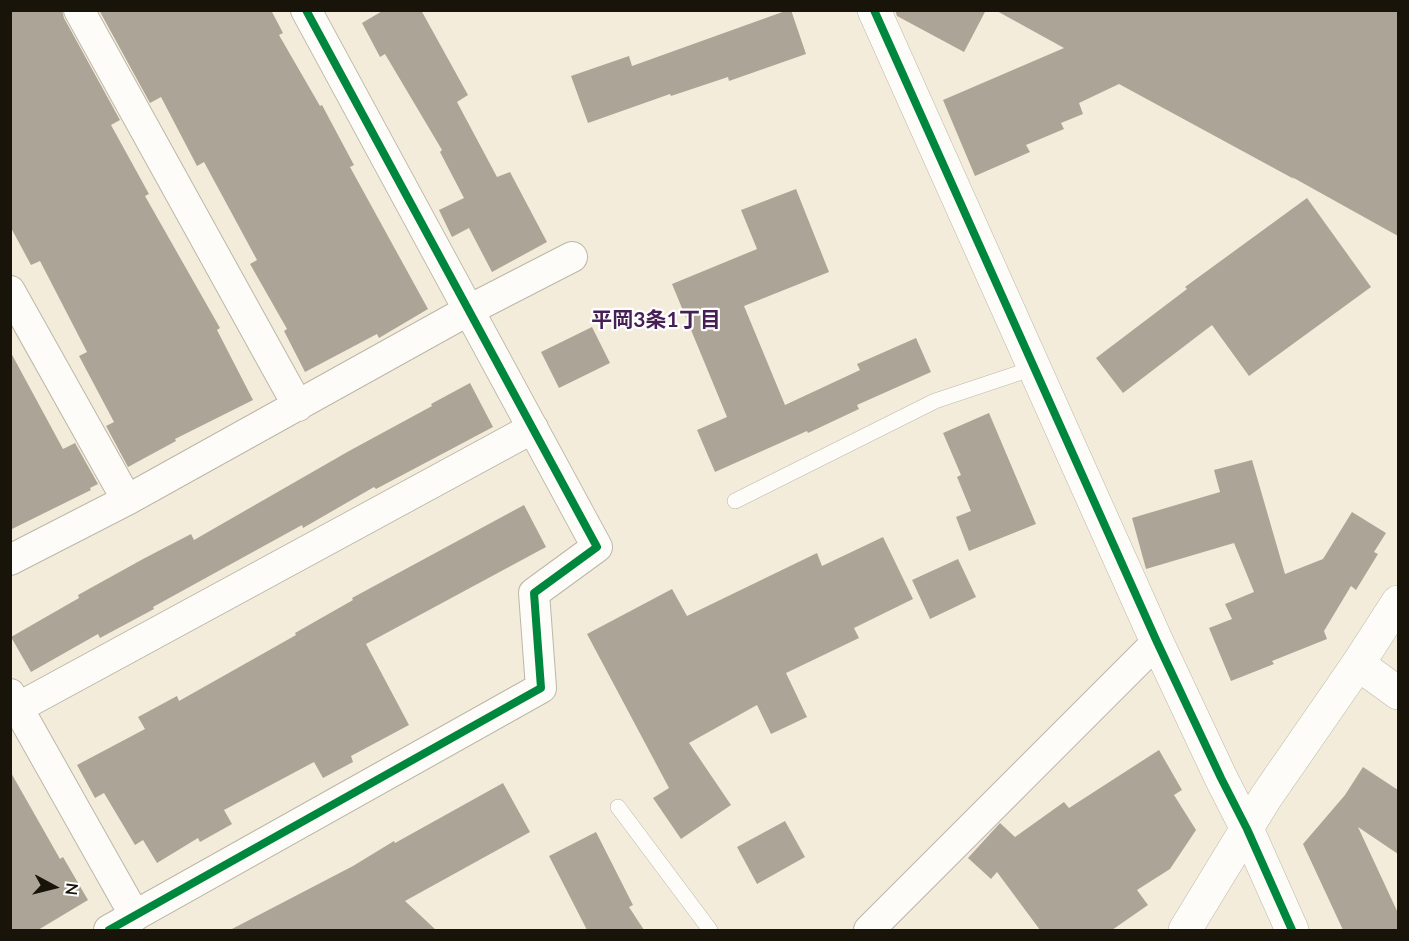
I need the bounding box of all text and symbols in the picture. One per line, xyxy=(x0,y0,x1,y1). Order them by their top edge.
district label: 平岡3条1丁目 xyxy=(591,307,721,333)
north arrow xyxy=(24,857,84,917)
text: N xyxy=(62,882,83,897)

